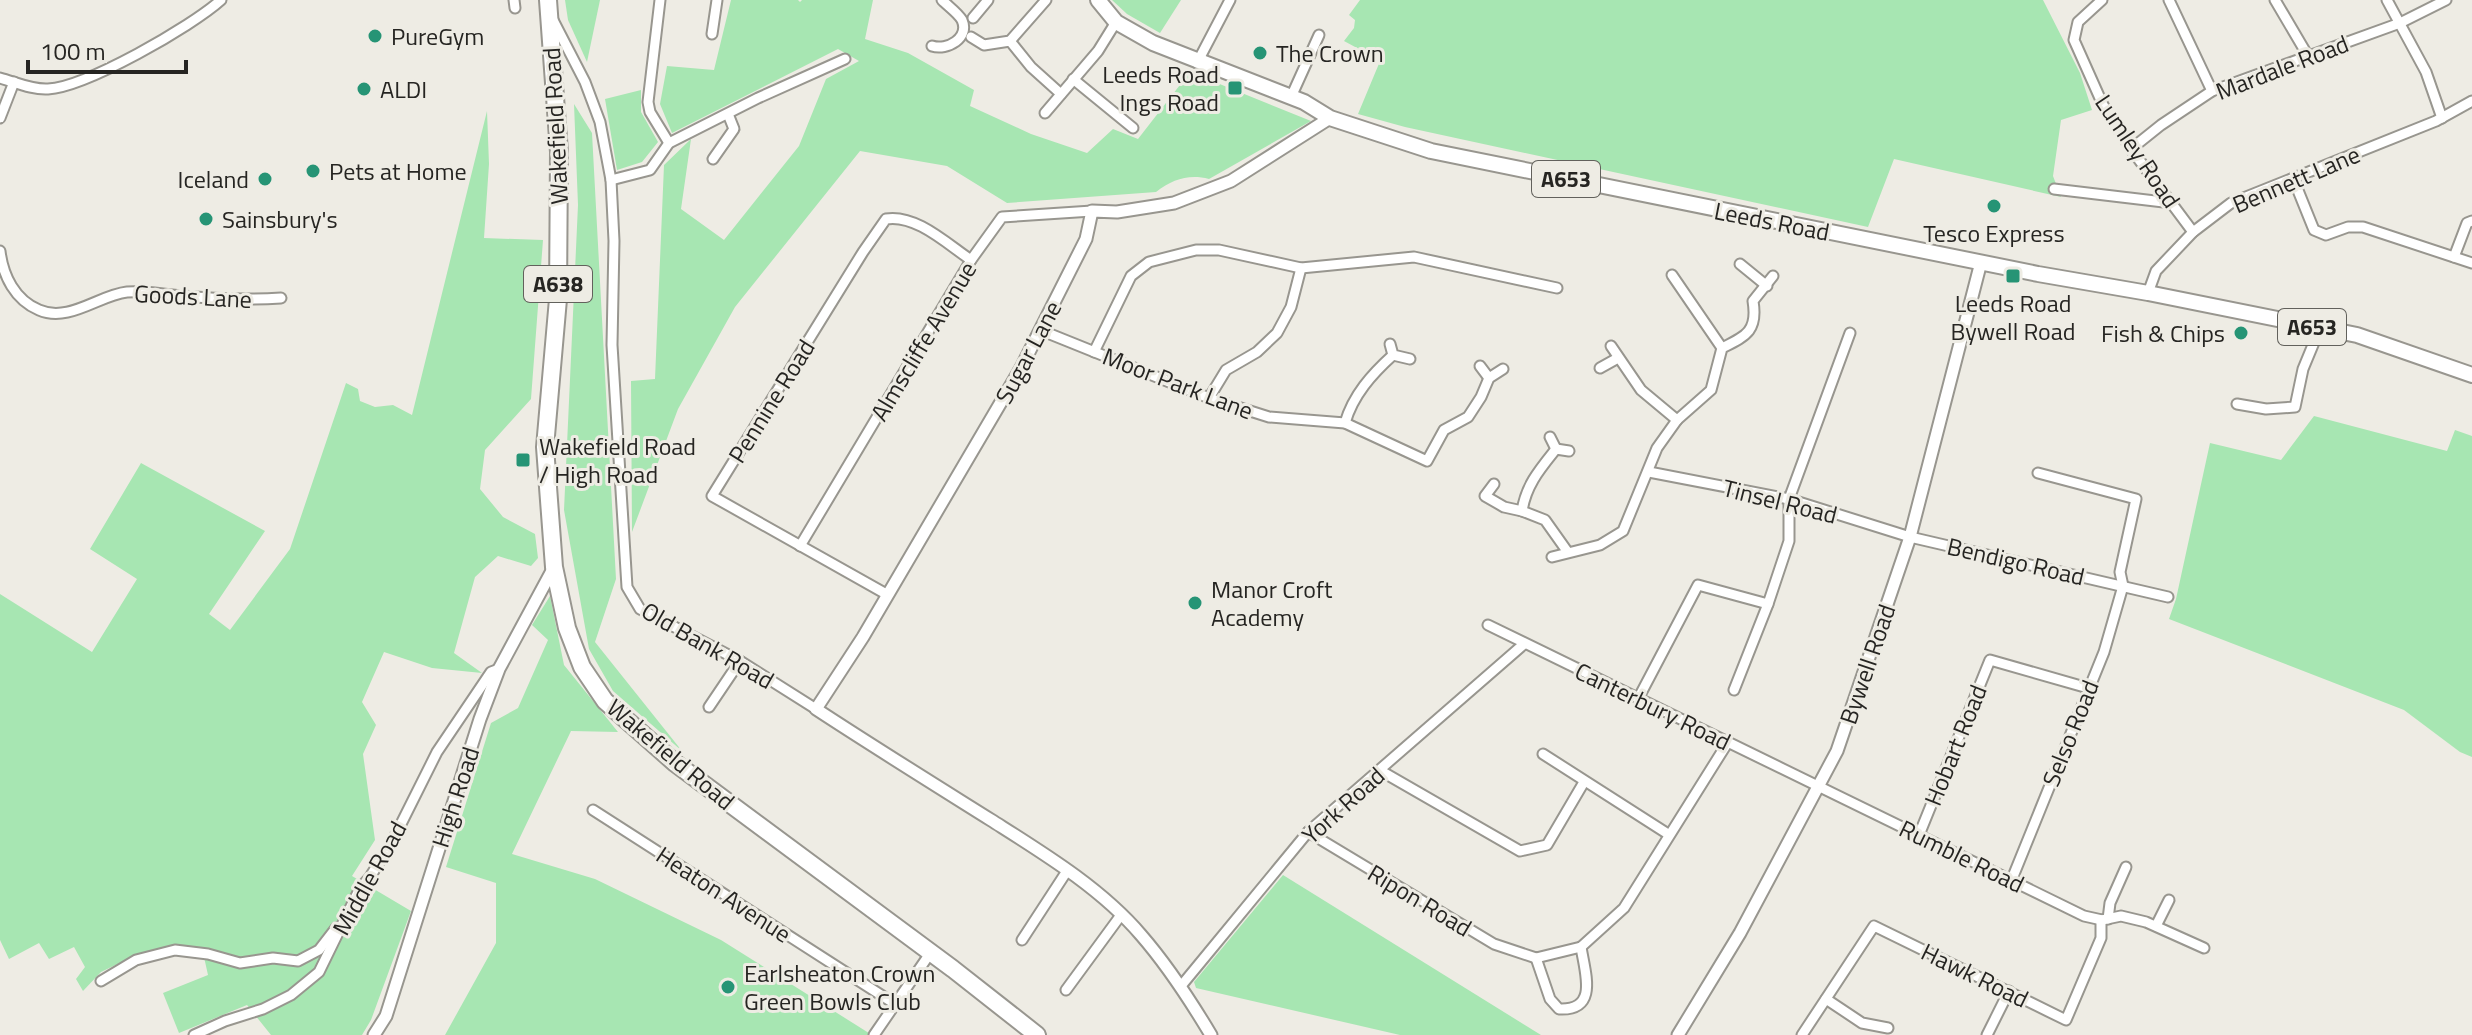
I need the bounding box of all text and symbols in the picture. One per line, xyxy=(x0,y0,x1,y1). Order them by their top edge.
place label: PureGym xyxy=(391,18,484,54)
scale bar xyxy=(28,24,186,74)
street label: Mardale Road xyxy=(2210,25,2354,109)
marker: PureGym xyxy=(366,27,384,45)
text: 100 m xyxy=(40,33,106,69)
place label: The Crown xyxy=(1276,35,1384,71)
marker: The Crown xyxy=(1251,44,1269,62)
street label: Wakefield Road xyxy=(533,47,577,205)
place label: Leeds Road Ings Road xyxy=(1102,56,1219,120)
place label: ALDI xyxy=(380,71,427,107)
marker: Leeds Road Ings Road xyxy=(1226,79,1244,97)
marker: ALDI xyxy=(355,80,373,98)
street label: Lumley Road xyxy=(2087,87,2189,215)
street label: Bennett Lane xyxy=(2227,136,2365,222)
place label: Pets at Home xyxy=(329,153,467,189)
place label: Iceland xyxy=(178,161,249,197)
road number: A653 xyxy=(1532,161,1600,197)
marker: Pets at Home xyxy=(304,162,322,180)
marker: Iceland xyxy=(256,170,274,188)
street label: Leeds Road xyxy=(1711,192,1833,250)
marker: Tesco Express xyxy=(1985,197,2003,215)
place label: Sainsbury's xyxy=(222,201,338,237)
marker: Sainsbury's xyxy=(197,210,215,228)
place label: Tesco Express xyxy=(1923,215,2065,251)
street label: Almscliffe Avenue xyxy=(861,254,985,428)
road number: A638 xyxy=(524,266,592,302)
marker: Leeds Road Bywell Road xyxy=(2004,267,2022,285)
street label: Goods Lane xyxy=(133,275,253,317)
place label: Leeds Road Bywell Road xyxy=(1951,285,2075,349)
street label: Sugar Lane xyxy=(986,294,1070,410)
road number: A653 xyxy=(2278,309,2346,345)
place label: Fish & Chips xyxy=(2101,315,2225,351)
marker: Fish & Chips xyxy=(2232,324,2250,342)
street label: Pennine Road xyxy=(719,332,823,470)
street label: Moor Park Lane xyxy=(1097,338,1259,428)
place label: Wakefield Road / High Road xyxy=(539,428,696,492)
marker: Wakefield Road / High Road xyxy=(514,451,532,469)
street label: Tinsel Road xyxy=(1719,469,1841,533)
street label: Bendigo Road xyxy=(1944,528,2088,594)
place label: Manor Croft Academy xyxy=(1211,571,1333,635)
street label: Old Bank Road xyxy=(635,592,781,698)
marker: Manor Croft Academy xyxy=(1186,594,1204,612)
street label: Bywell Road xyxy=(1830,599,1904,729)
street label: Canterbury Road xyxy=(1569,653,1737,759)
street label: Selso Road xyxy=(2032,674,2108,792)
street label: Hobart Road xyxy=(1914,679,1996,811)
street label: Wakefield Road xyxy=(599,690,743,818)
street label: High Road xyxy=(422,742,488,852)
street label: York Road xyxy=(1293,758,1393,852)
street label: Rumble Road xyxy=(1893,810,2031,902)
street label: Middle Road xyxy=(323,814,415,942)
street label: Heaton Avenue xyxy=(649,837,799,951)
street label: Ripon Road xyxy=(1361,855,1479,945)
street label: Hawk Road xyxy=(1915,934,2035,1016)
place label: Earlsheaton Crown Green Bowls Club xyxy=(744,955,935,1019)
marker: Earlsheaton Crown Green Bowls Club xyxy=(719,978,737,996)

